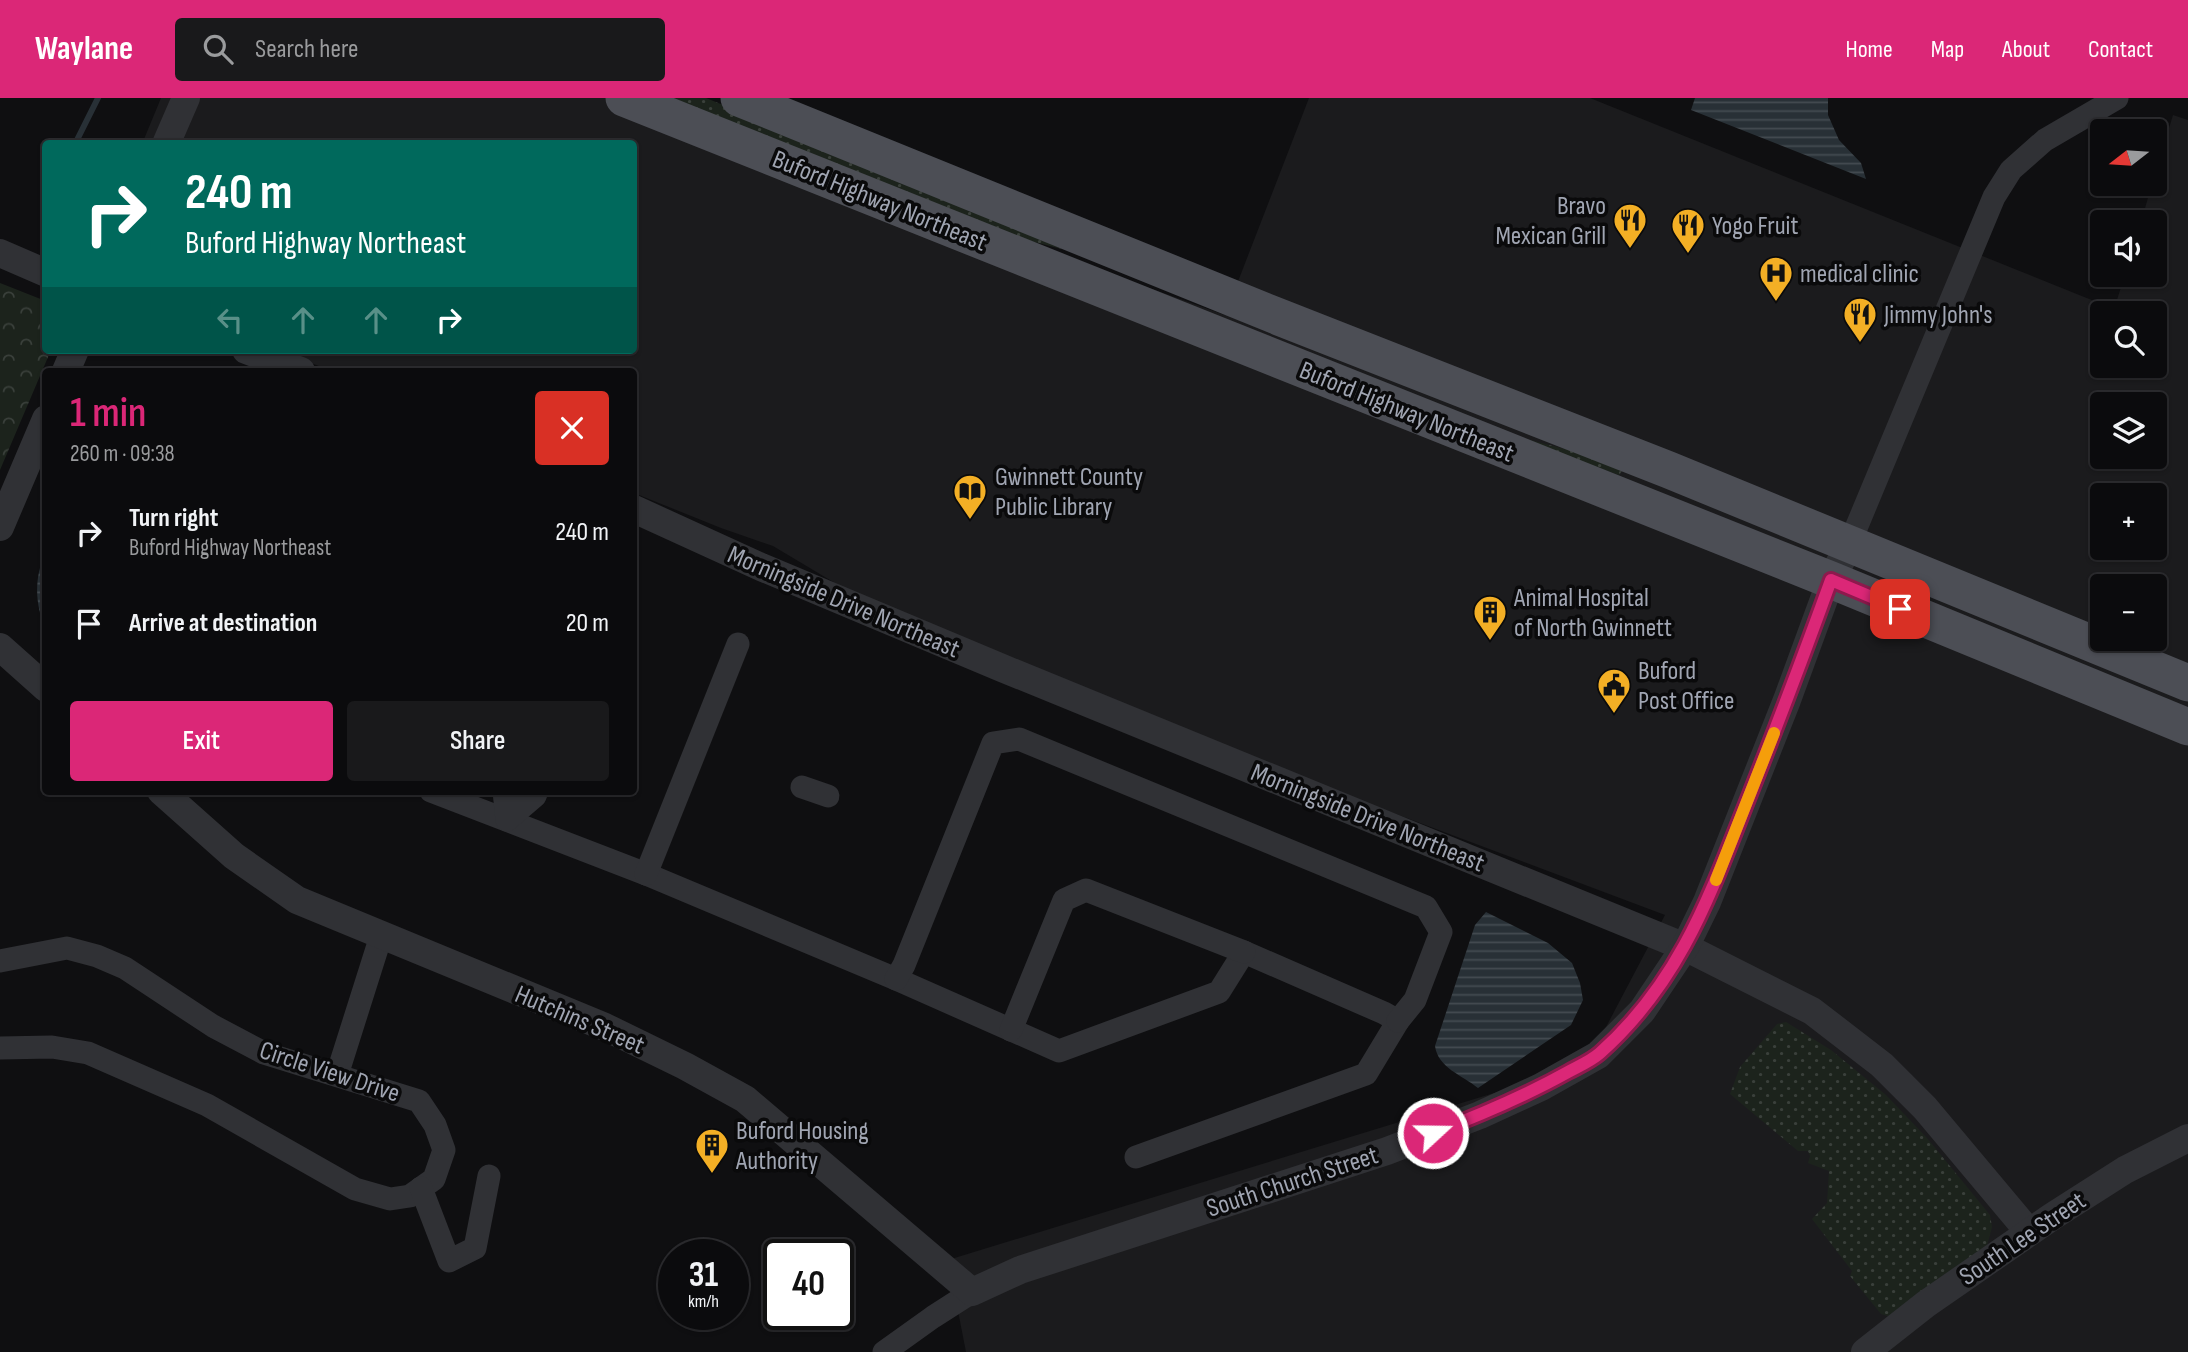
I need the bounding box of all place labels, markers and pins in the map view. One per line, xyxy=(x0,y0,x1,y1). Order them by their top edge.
place label: Bravo Mexican Grill xyxy=(1495,191,1606,252)
restaurant icon: Bravo Mexican Grill xyxy=(1611,201,1649,250)
restaurant icon: Yogo Fruit xyxy=(1669,206,1707,255)
place label: Yogo Fruit xyxy=(1712,211,1798,242)
hospital icon: medical clinic xyxy=(1757,254,1795,303)
place label: medical clinic xyxy=(1800,259,1919,290)
restaurant icon: Jimmy John's xyxy=(1841,295,1879,344)
place label: Jimmy John's xyxy=(1883,300,1993,331)
place label: Gwinnett County Public Library xyxy=(995,462,1143,523)
library icon: Gwinnett County Public Library xyxy=(951,472,989,521)
pin xyxy=(1870,579,1930,639)
place label: Animal Hospital of North Gwinnett xyxy=(1513,583,1672,644)
building icon: Animal Hospital of North Gwinnett xyxy=(1471,593,1509,642)
place label: Buford Post Office xyxy=(1638,656,1734,717)
public building icon: Buford Post Office xyxy=(1595,666,1633,715)
place label: Buford Housing Authority xyxy=(735,1116,869,1177)
building icon: Buford Housing Authority xyxy=(693,1126,731,1175)

